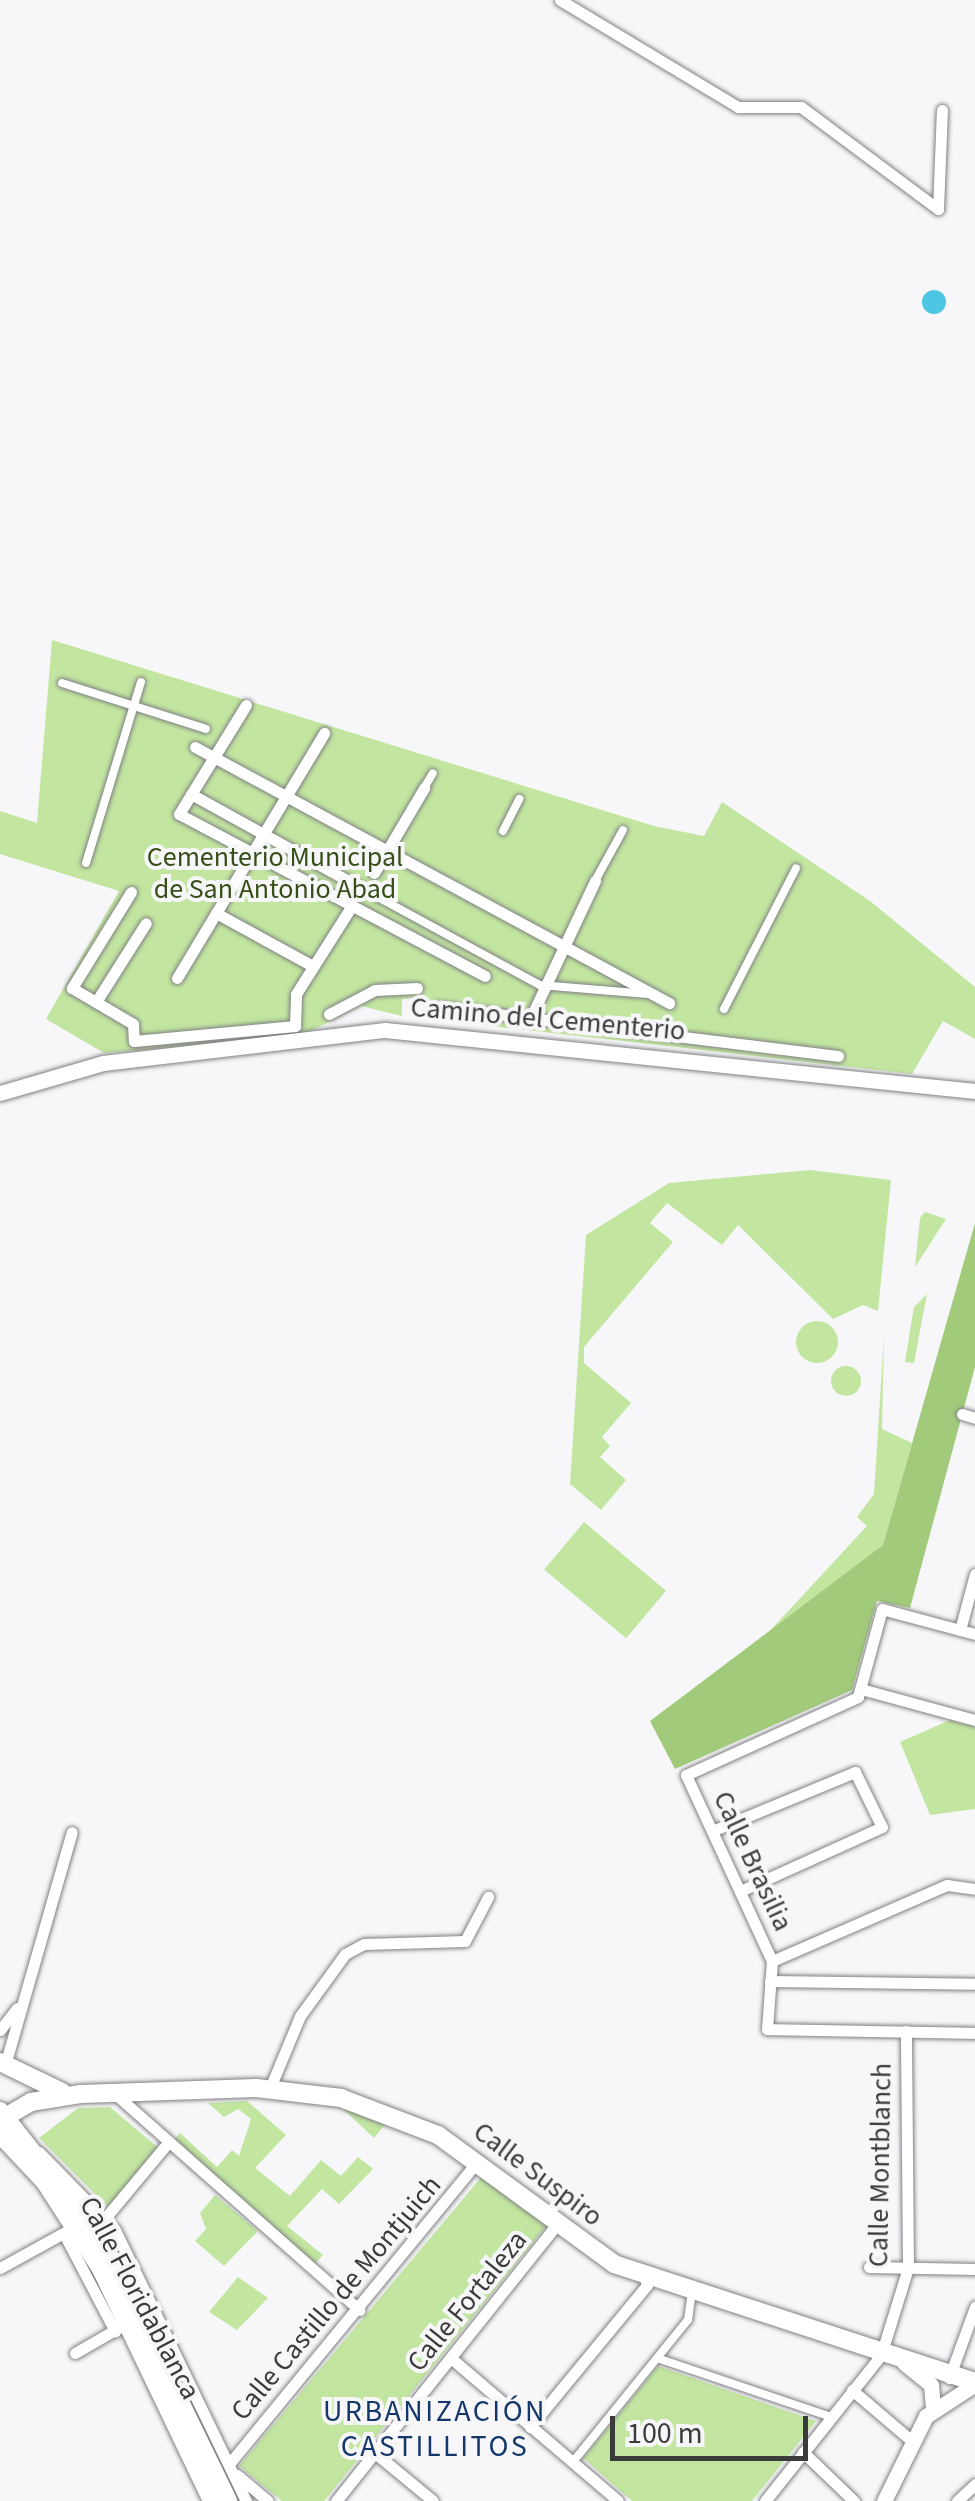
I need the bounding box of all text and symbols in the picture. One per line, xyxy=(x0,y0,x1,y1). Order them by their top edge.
park label: Cementerio Municipal de San Antonio Abad xyxy=(147,840,403,906)
street label: Camino del Cementerio xyxy=(409,990,687,1048)
street label: Calle Brasilia xyxy=(706,1786,800,1936)
street label: Calle Montblanch xyxy=(861,2063,899,2267)
street label: Calle Suspiro xyxy=(467,2115,609,2233)
street label: Calle Castillo de Montjuich xyxy=(224,2169,448,2427)
street label: Calle Floridablanca xyxy=(72,2191,208,2405)
street label: Calle Fortaleza xyxy=(400,2224,534,2378)
district label: URBANIZACIÓN CASTILLITOS xyxy=(323,2394,547,2464)
scale bar xyxy=(615,2396,812,2458)
text: 100 m xyxy=(627,2412,703,2455)

